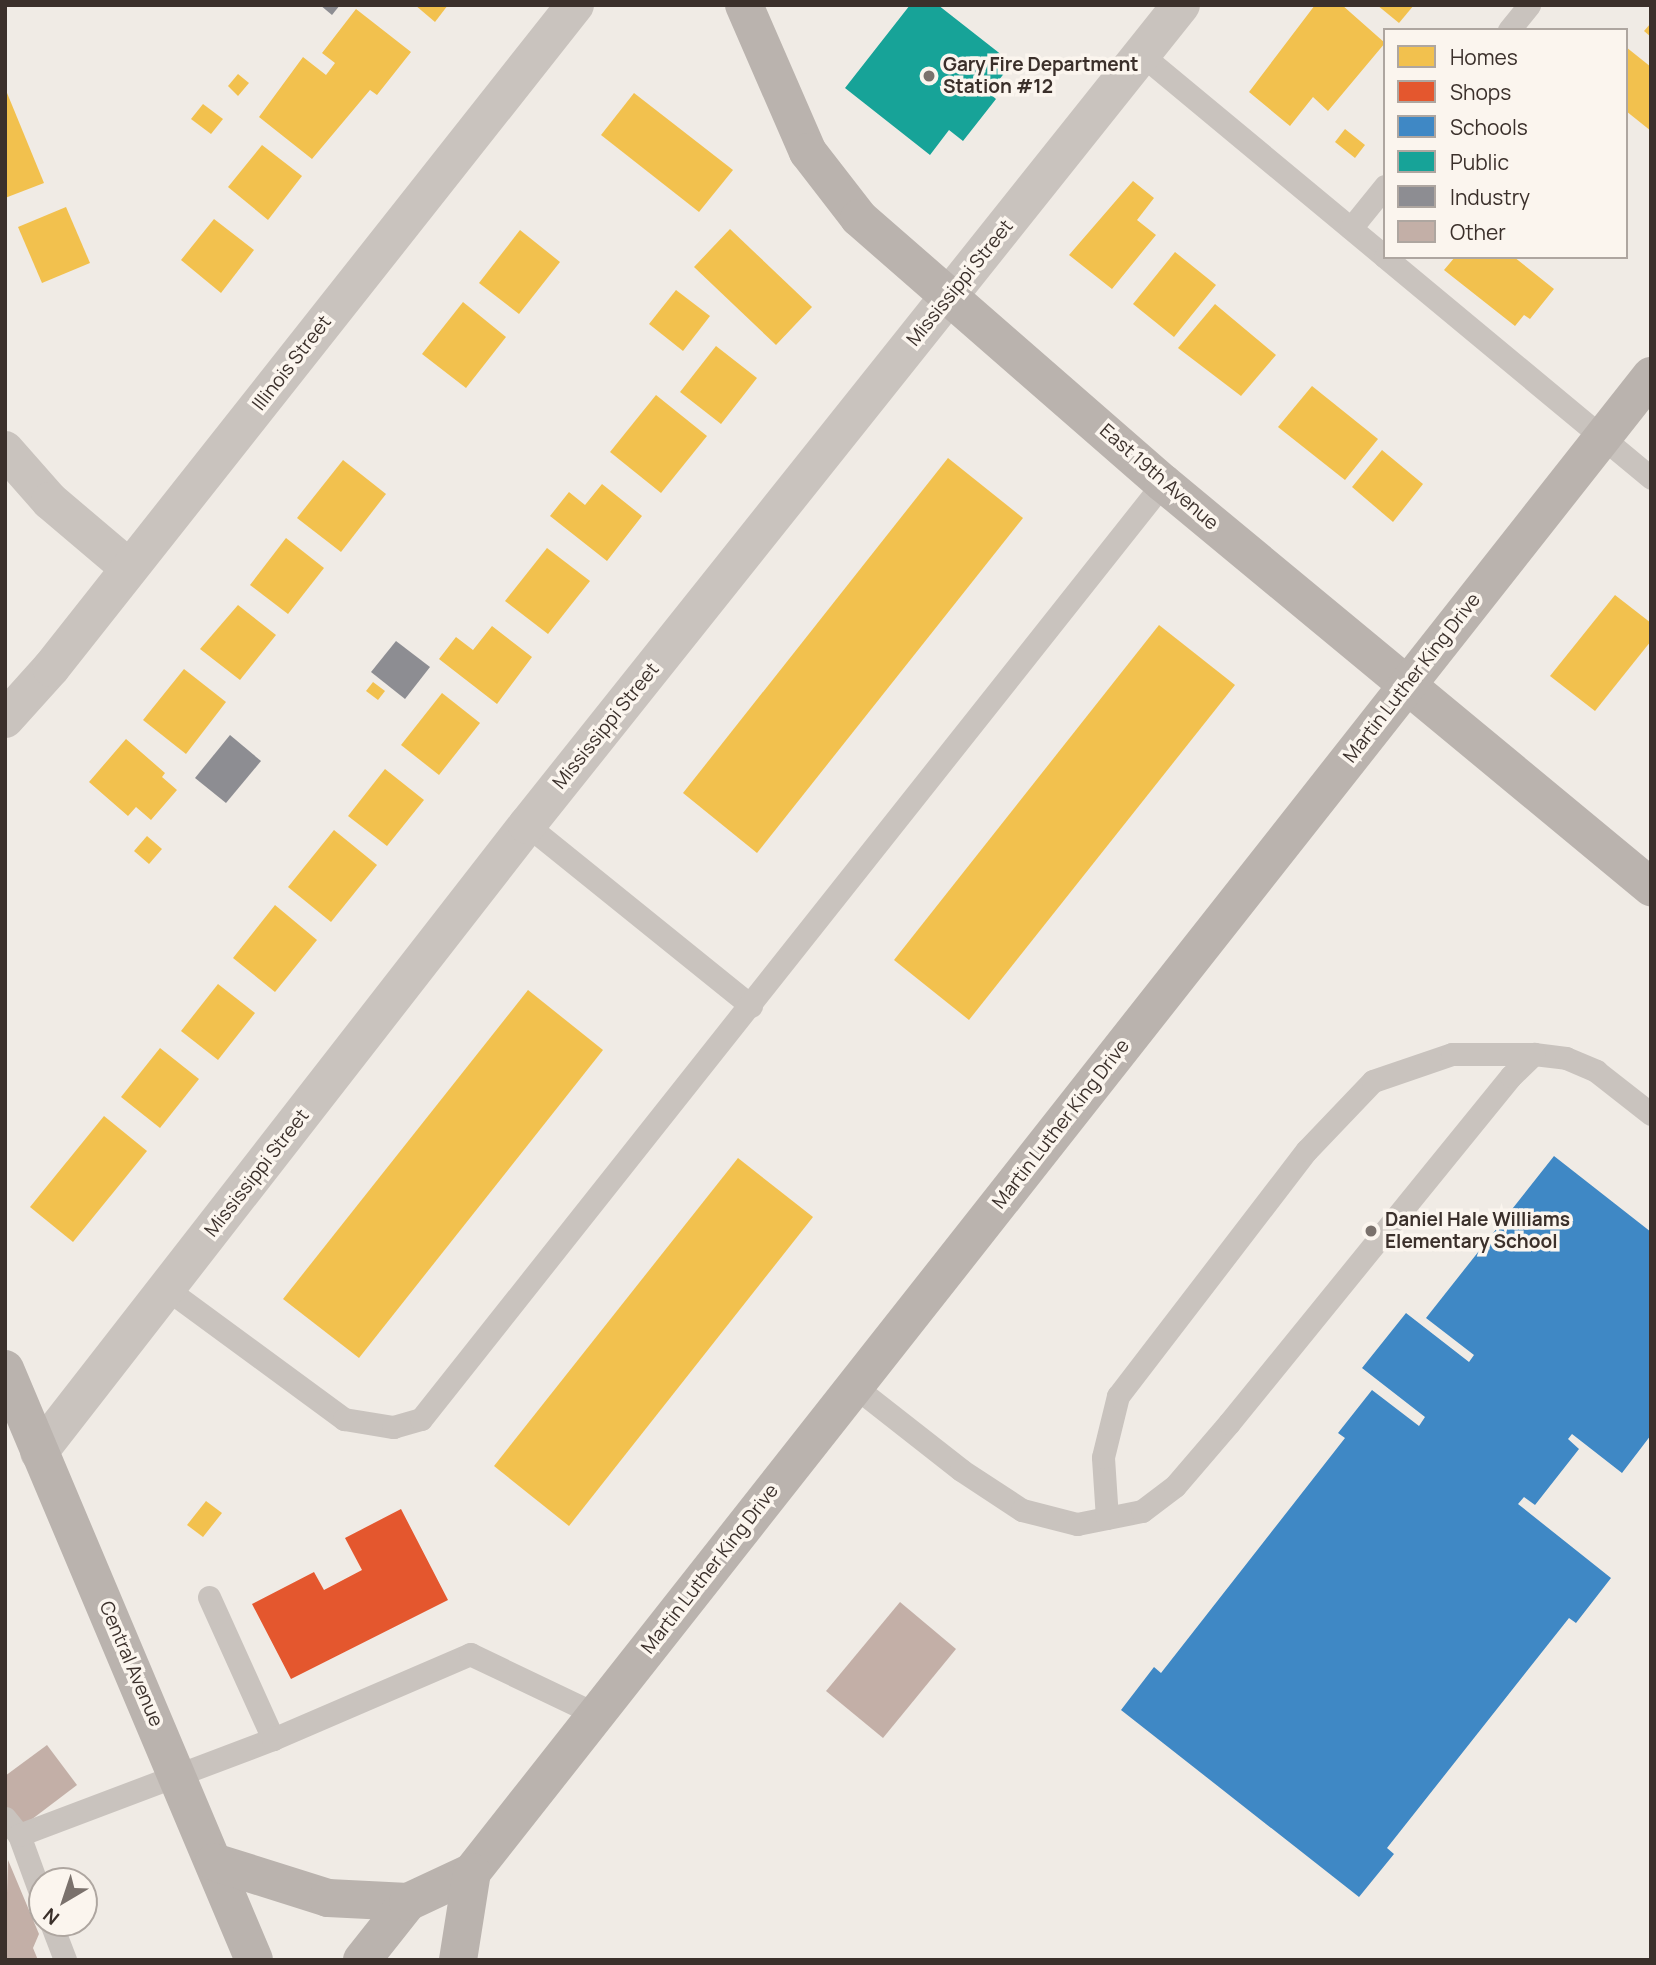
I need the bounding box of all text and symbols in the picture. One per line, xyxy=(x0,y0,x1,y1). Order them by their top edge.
legend xyxy=(1383,28,1628,259)
text: Homes xyxy=(1450,43,1518,71)
place label: Gary Fire Department Station #12 xyxy=(943,54,1139,98)
marker: Gary Fire Department Station #12 xyxy=(921,68,937,84)
text: Shops xyxy=(1450,78,1511,106)
text: Schools xyxy=(1450,113,1528,141)
text: Public xyxy=(1450,148,1509,176)
text: Industry xyxy=(1450,183,1530,211)
street label: Mississippi Street xyxy=(902,215,1018,351)
text: Other xyxy=(1450,218,1506,246)
street label: Illinois Street xyxy=(248,311,336,415)
street label: East 19th Avenue xyxy=(1095,419,1223,535)
street label: Martin Luther King Drive xyxy=(1339,589,1485,767)
street label: Mississippi Street xyxy=(548,658,664,794)
street label: Martin Luther King Drive xyxy=(988,1035,1134,1213)
street label: Mississippi Street xyxy=(200,1105,314,1241)
place label: Daniel Hale Williams Elementary School xyxy=(1385,1209,1570,1253)
marker: Daniel Hale Williams Elementary School xyxy=(1363,1223,1379,1239)
street label: Martin Luther King Drive xyxy=(637,1480,783,1658)
street label: Central Avenue xyxy=(94,1598,168,1730)
north arrow xyxy=(28,1867,98,1937)
text: N xyxy=(38,1902,65,1931)

